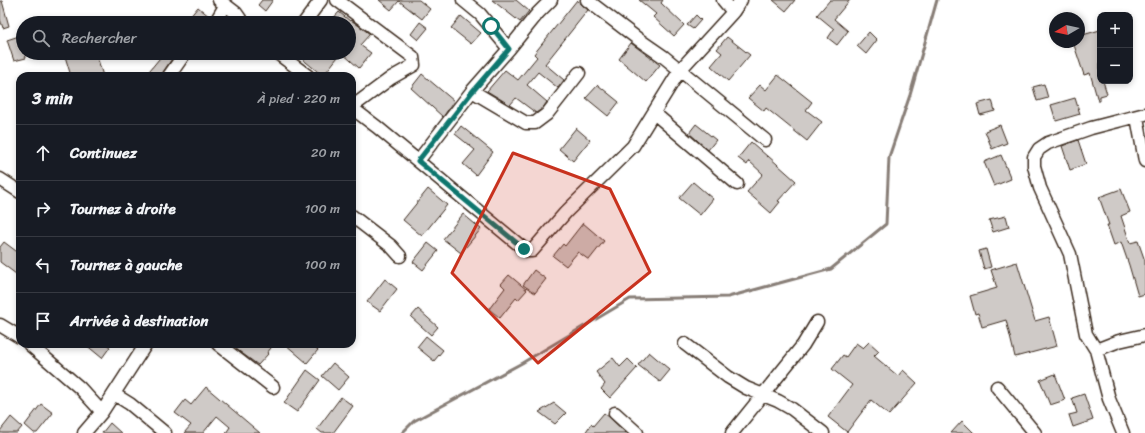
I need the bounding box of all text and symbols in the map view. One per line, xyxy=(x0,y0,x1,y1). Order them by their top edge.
north arrow xyxy=(1049,12,1085,48)
map controls xyxy=(1097,12,1133,84)
button: + xyxy=(1097,12,1133,48)
search box xyxy=(16,16,356,60)
route start xyxy=(482,17,500,35)
text: Rechercher xyxy=(62,25,137,51)
icon: search xyxy=(30,27,52,49)
button: − xyxy=(1097,48,1133,84)
text: 3 min xyxy=(32,83,73,113)
text: À pied · 220 m xyxy=(257,87,340,110)
text: Continuez xyxy=(70,140,137,166)
text: 20 m xyxy=(311,141,340,164)
icon: ahead xyxy=(32,142,54,164)
text: Tournez à droite xyxy=(70,196,176,222)
text: 100 m xyxy=(305,197,340,220)
icon: right xyxy=(32,198,54,220)
route end xyxy=(515,240,533,258)
text: Tournez à gauche xyxy=(70,252,182,278)
text: 100 m xyxy=(305,253,340,276)
icon: left xyxy=(32,254,54,276)
text: Arrivée à destination xyxy=(70,308,208,334)
icon: arrive xyxy=(32,310,54,332)

